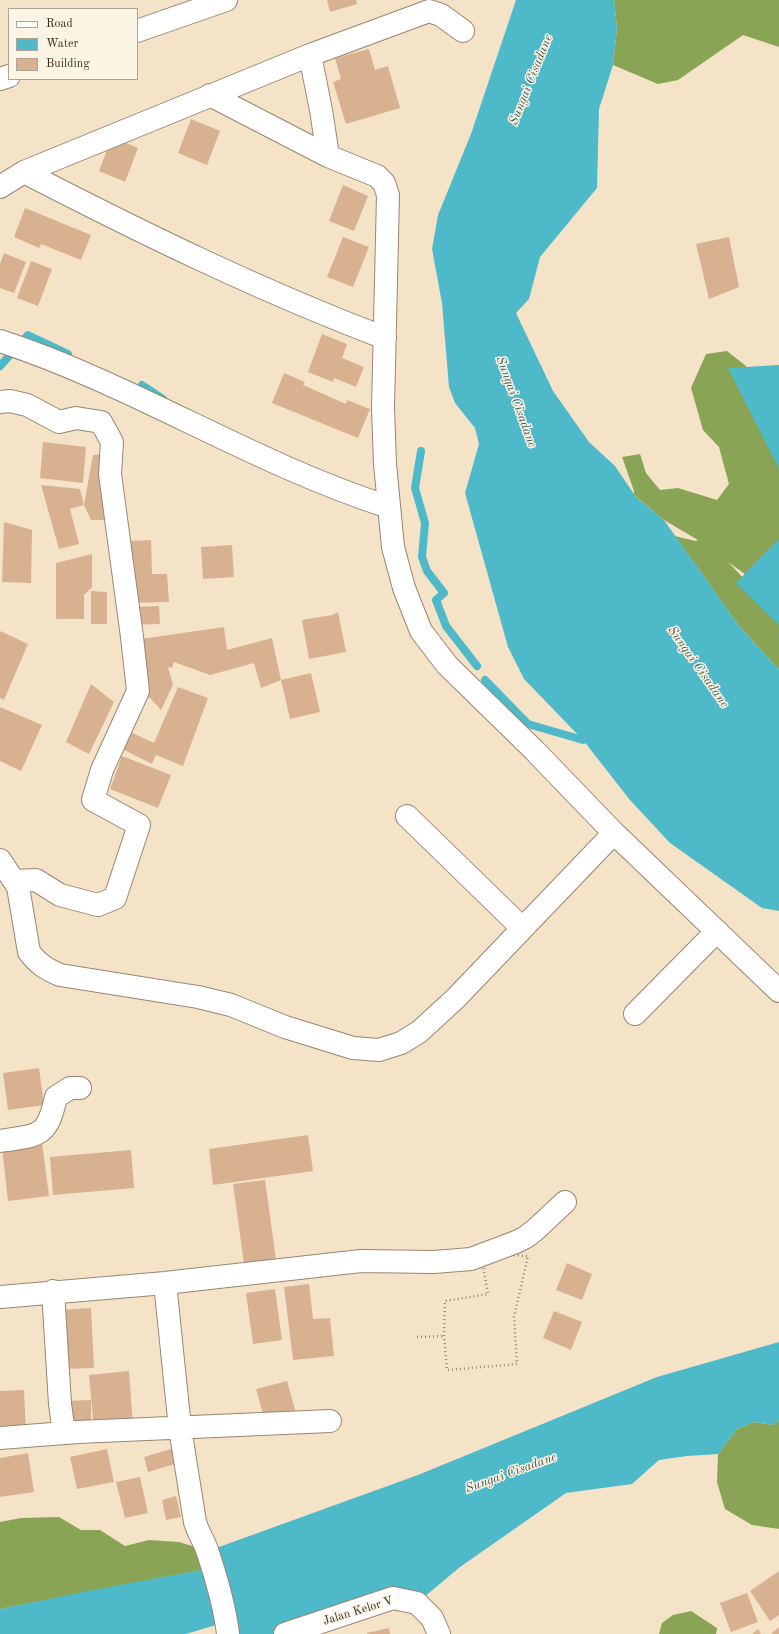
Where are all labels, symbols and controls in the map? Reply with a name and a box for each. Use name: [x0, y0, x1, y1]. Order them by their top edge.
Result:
legend: [8, 8, 138, 80]
text: Road: [46, 18, 73, 30]
water label: Sungai Cisadane: [506, 32, 556, 128]
text: Water: [46, 38, 78, 50]
text: Building: [46, 58, 90, 70]
water label: Sungai Cisadane: [492, 354, 540, 450]
water label: Sungai Cisadane: [664, 623, 732, 711]
water label: Sungai Cisadane: [463, 1449, 559, 1497]
street label: Jalan Kelor V: [321, 1593, 395, 1629]

